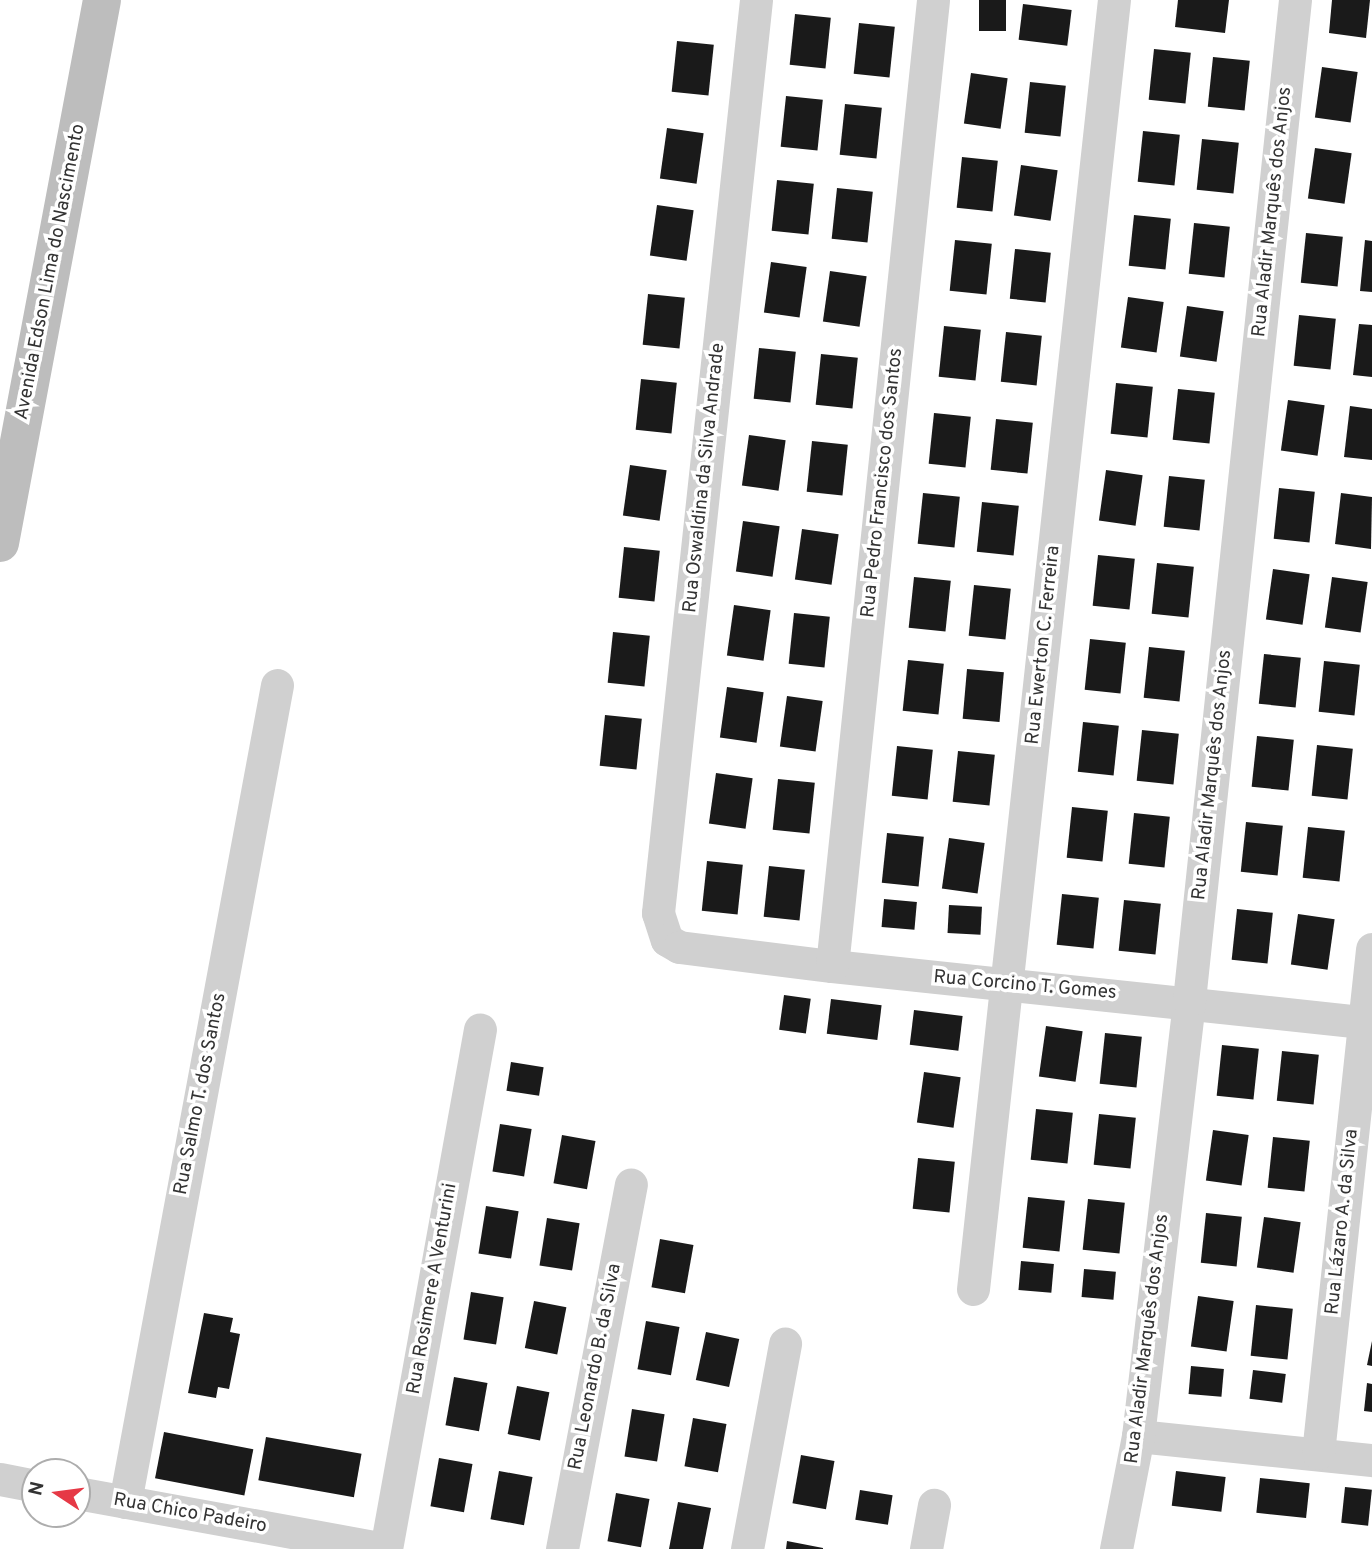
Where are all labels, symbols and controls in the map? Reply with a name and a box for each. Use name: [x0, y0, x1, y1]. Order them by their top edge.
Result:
street label: Rua Aladir Marquês dos Anjos: [1248, 85, 1298, 339]
street label: Avenida Edson Lima do Nascimento: [11, 122, 91, 422]
street label: Rua Oswaldina da Silva Andrade: [679, 342, 731, 614]
street label: Rua Pedro Francisco dos Santos: [858, 347, 908, 619]
street label: Rua Ewerton C. Ferreira: [1022, 544, 1066, 746]
street label: Rua Aladir Marquês dos Anjos: [1188, 648, 1238, 902]
street label: Rua Corcino T. Gomes: [932, 967, 1118, 1005]
street label: Rua Salmo T. dos Santos: [170, 991, 232, 1197]
street label: Rua Lázaro A. da Silva: [1322, 1128, 1364, 1316]
street label: Rua Rosimere A Venturini: [403, 1181, 463, 1397]
street label: Rua Aladir Marquês dos Anjos: [1121, 1212, 1175, 1466]
street label: Rua Leonardo B. da Silva: [565, 1262, 627, 1472]
north arrow: [21, 1458, 91, 1528]
text: N: [24, 1479, 51, 1498]
street label: Rua Chico Padeiro: [112, 1489, 268, 1539]

